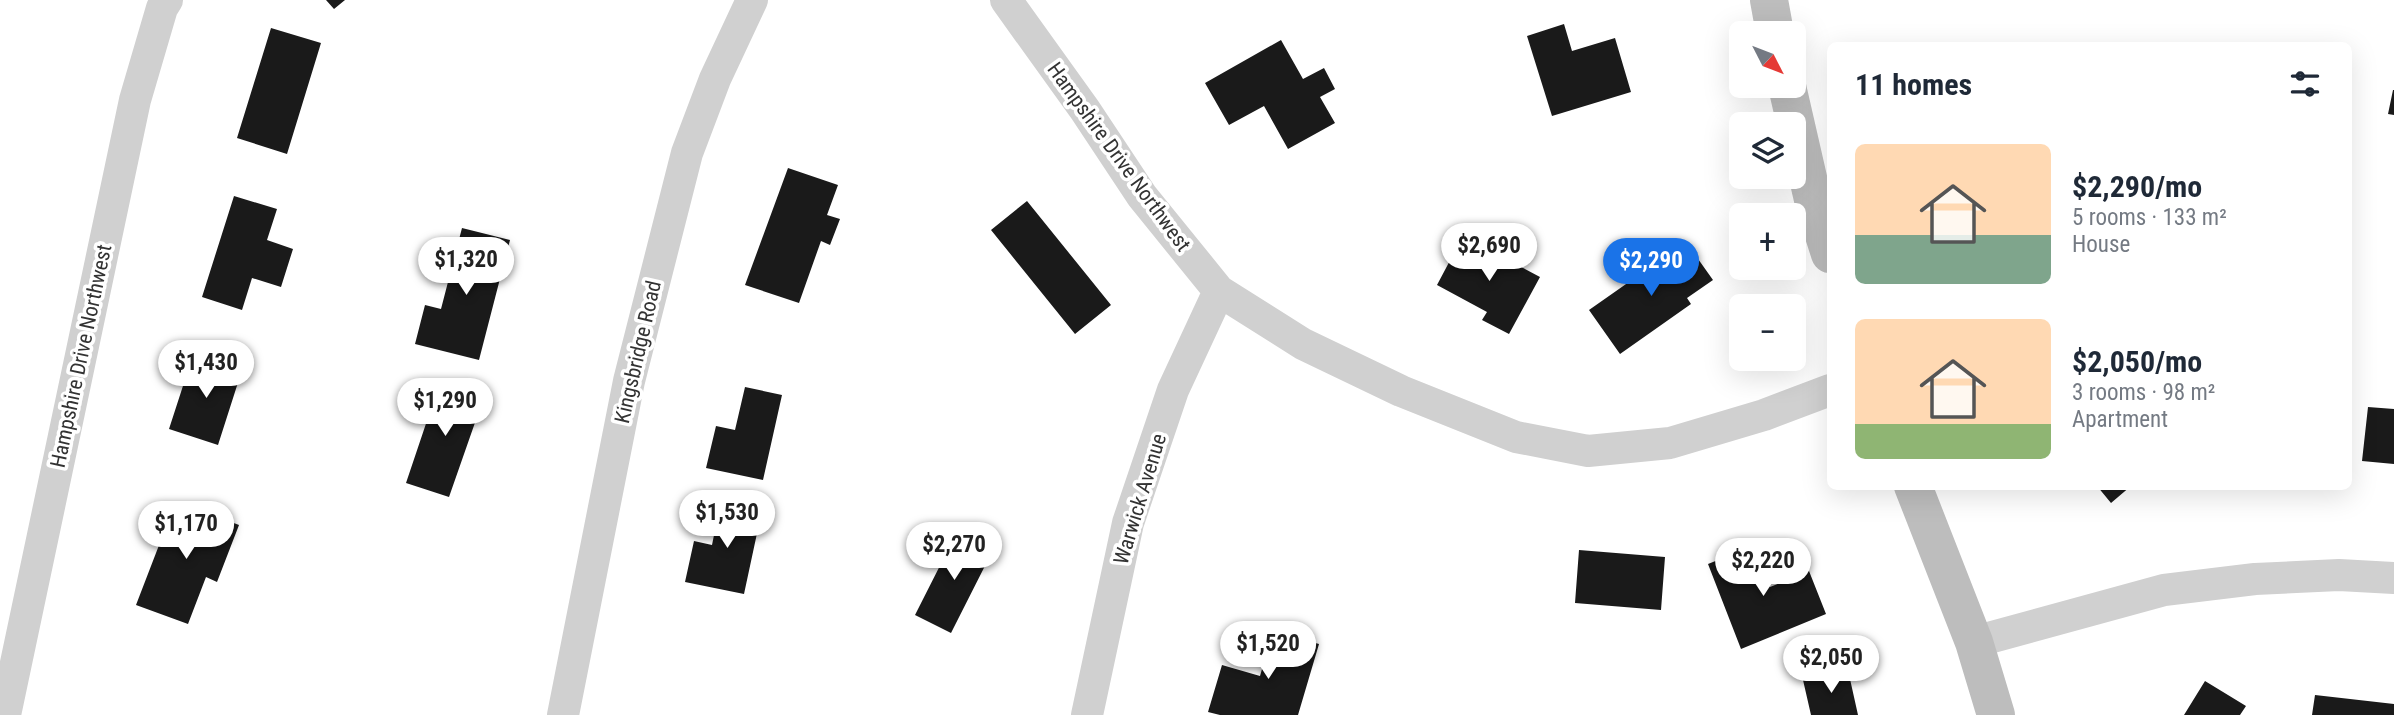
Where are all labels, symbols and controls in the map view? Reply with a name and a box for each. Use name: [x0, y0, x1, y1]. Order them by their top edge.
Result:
north arrow: [1729, 21, 1806, 98]
map controls: [1729, 21, 1806, 371]
street label: Hampshire Drive Northwest: [1042, 58, 1196, 256]
icon: filters: [2286, 65, 2324, 103]
text: 11 homes: [1855, 67, 1972, 102]
button: layers: [1729, 112, 1806, 189]
text: $2,290/mo: [2072, 169, 2202, 204]
icon: home: [1911, 172, 1995, 256]
button: +: [1729, 203, 1806, 280]
text: 5 rooms · 133 m²: [2072, 204, 2227, 231]
pin: $2,690: [1432, 224, 1546, 283]
text: House: [2072, 231, 2130, 258]
text: $2,690: [1457, 232, 1521, 259]
pin: $1,320: [409, 238, 523, 297]
pin: $2,290: [1594, 238, 1708, 298]
street label: Hampshire Drive Northwest: [46, 242, 116, 470]
text: $1,320: [434, 246, 498, 273]
text: $2,290: [1619, 247, 1683, 274]
street label: Kingsbridge Road: [610, 278, 666, 426]
button: −: [1729, 294, 1806, 371]
pin: $1,430: [149, 340, 263, 400]
text: $2,050/mo: [2072, 344, 2202, 379]
icon: home: [1911, 347, 1995, 431]
text: $1,430: [174, 349, 238, 376]
pin: $1,290: [388, 378, 502, 438]
text: 3 rooms · 98 m²: [2072, 379, 2215, 406]
text: $1,290: [413, 387, 477, 414]
text: Apartment: [2072, 406, 2168, 433]
street label: Warwick Avenue: [1109, 431, 1171, 567]
pin: $1,530: [670, 490, 784, 550]
text: $1,530: [695, 499, 759, 526]
pin: $1,170: [129, 502, 243, 561]
text: $1,170: [154, 510, 218, 537]
pin: $2,270: [897, 522, 1011, 582]
text: $2,270: [922, 531, 986, 558]
pin: $2,220: [1706, 538, 1820, 598]
text: $2,220: [1731, 547, 1795, 574]
pin: $1,520: [1211, 622, 1325, 681]
text: $1,520: [1236, 630, 1300, 657]
pin: $2,050: [1774, 636, 1888, 695]
text: $2,050: [1799, 644, 1863, 671]

